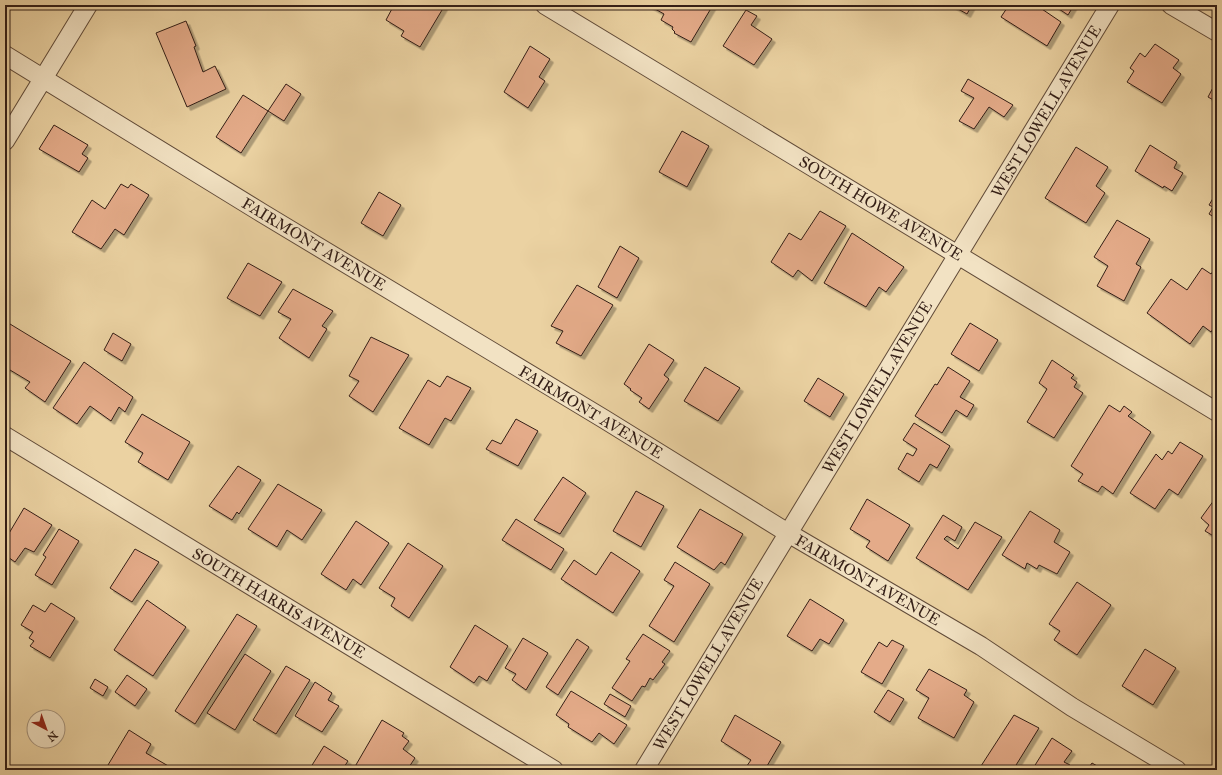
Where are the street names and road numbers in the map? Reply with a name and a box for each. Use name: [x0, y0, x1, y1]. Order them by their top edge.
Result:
street label: WEST LOWELL AVENUE: [987, 21, 1105, 201]
street label: SOUTH HOWE AVENUE: [796, 152, 966, 264]
street label: FAIRMONT AVENUE: [239, 193, 389, 295]
street label: WEST LOWELL AVENUE: [818, 297, 936, 477]
street label: FAIRMONT AVENUE: [516, 361, 666, 463]
street label: FAIRMONT AVENUE: [792, 531, 944, 629]
street label: SOUTH HARRIS AVENUE: [189, 544, 369, 662]
street label: WEST LOWELL AVENUE: [649, 574, 767, 754]

